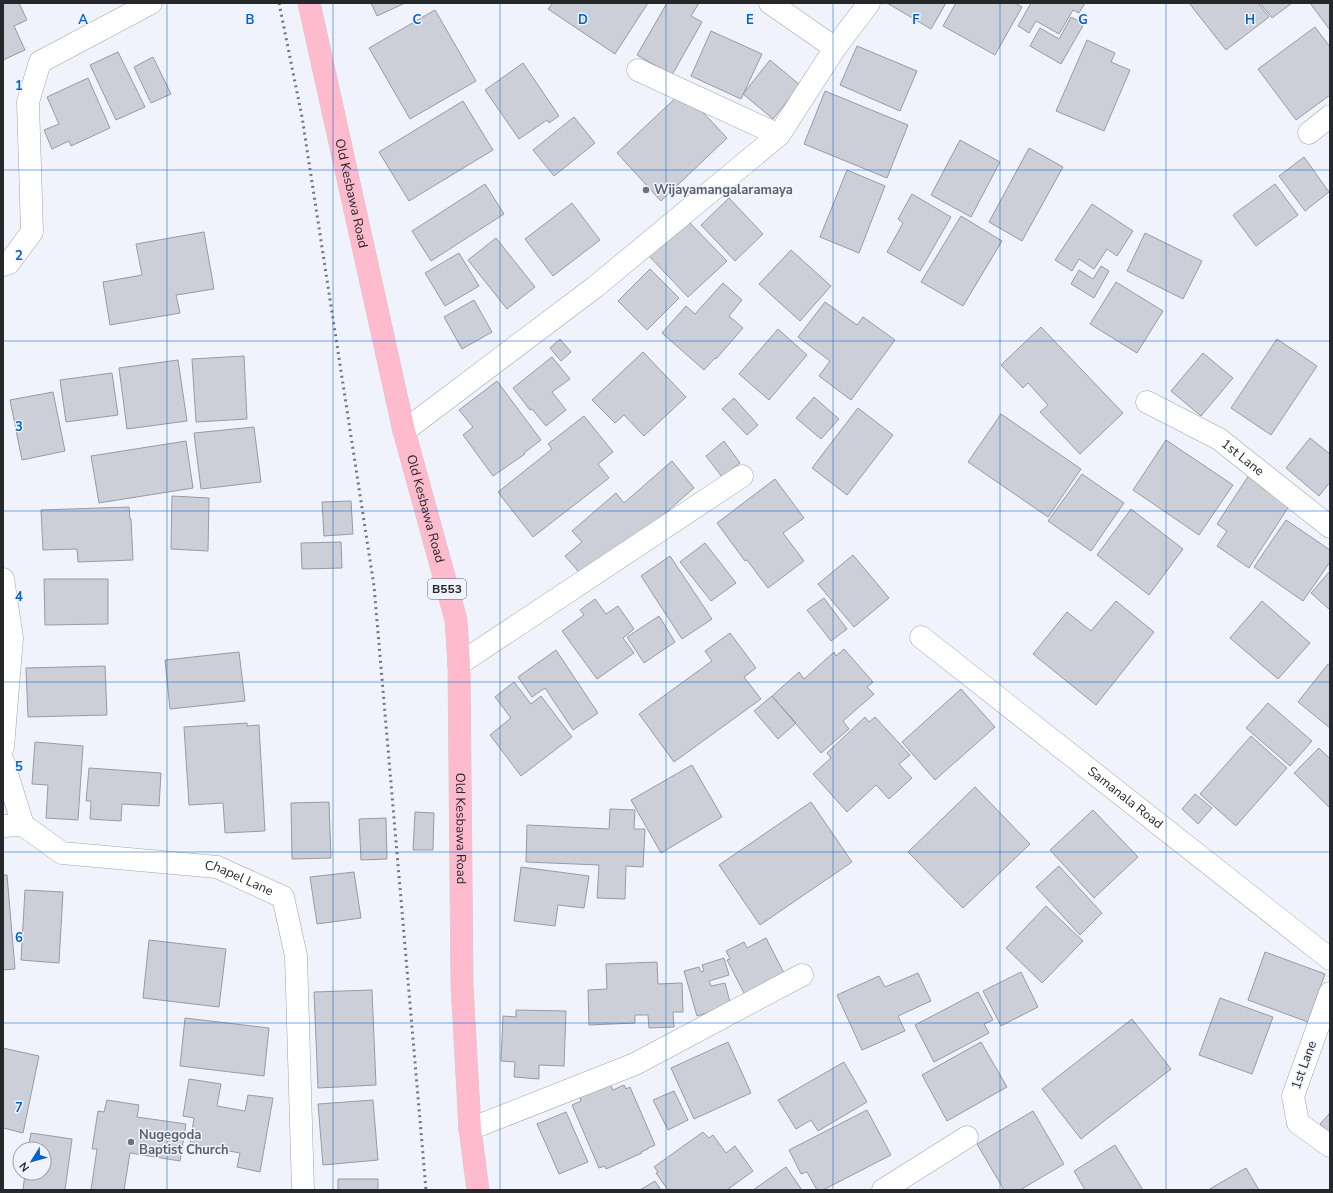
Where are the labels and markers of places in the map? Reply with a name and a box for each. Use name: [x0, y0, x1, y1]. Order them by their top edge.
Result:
place label: Wijayamangalaramaya: [654, 181, 793, 199]
marker: Wijayamangalaramaya: [641, 185, 651, 195]
place label: Nugegoda Baptist Church: [139, 1126, 229, 1159]
marker: Nugegoda Baptist Church: [126, 1137, 136, 1147]

